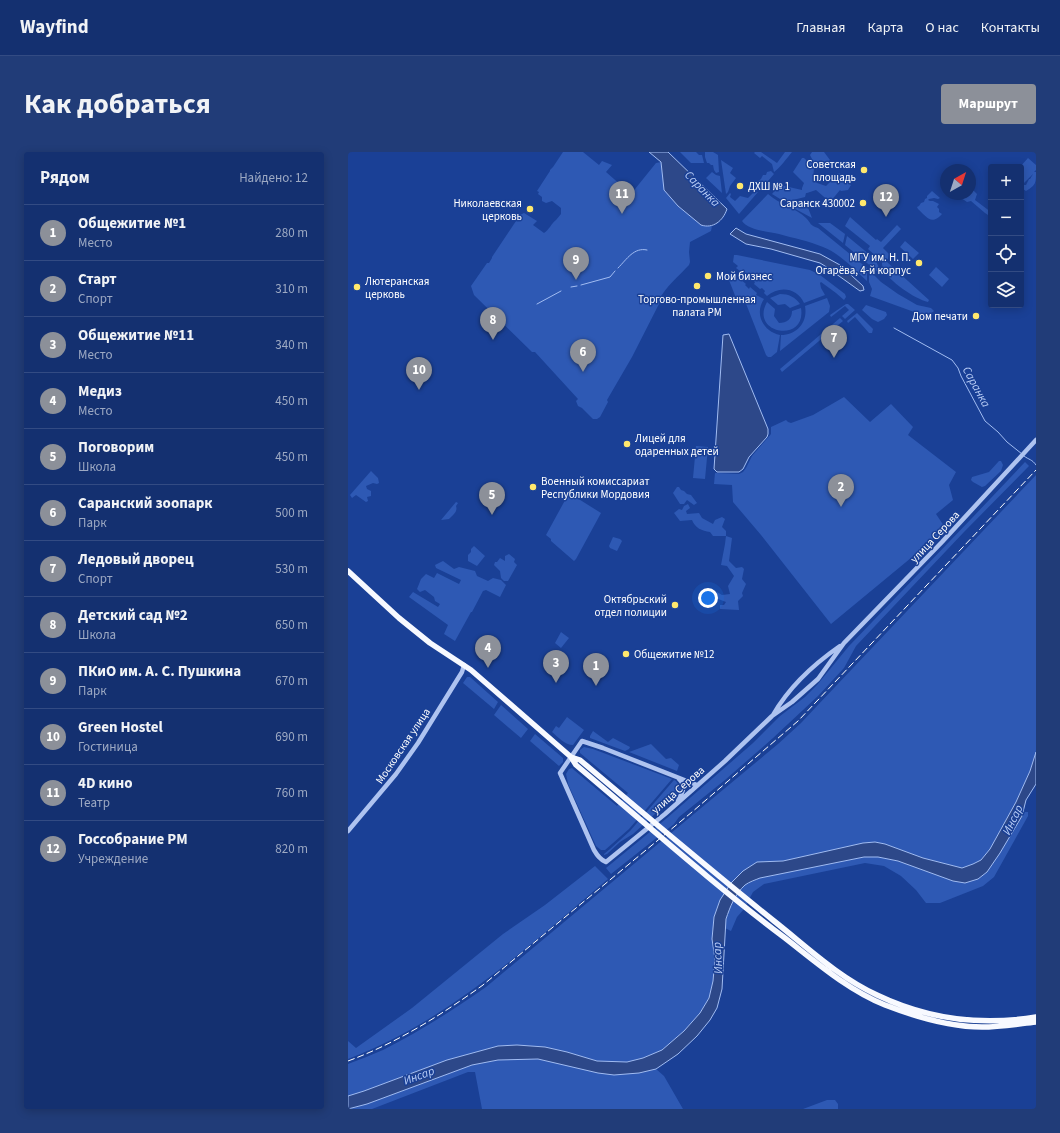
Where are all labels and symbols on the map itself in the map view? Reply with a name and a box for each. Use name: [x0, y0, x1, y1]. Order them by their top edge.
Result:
place label: Советская площадь: [806, 157, 856, 185]
north arrow: [940, 164, 976, 200]
marker: Советская площадь: [859, 165, 869, 175]
water label: Саранка: [680, 167, 724, 211]
place label: ДХШ № 1: [748, 179, 790, 194]
pin: 11: [609, 181, 635, 214]
marker: ДХШ № 1: [735, 181, 745, 191]
pin: 12: [873, 184, 899, 217]
place label: Николаевская церковь: [453, 196, 522, 224]
place label: Саранск 430002: [780, 196, 855, 211]
marker: Саранск 430002: [858, 198, 868, 208]
marker: Николаевская церковь: [525, 204, 535, 214]
pin: 9: [563, 247, 589, 280]
place label: МГУ им. Н. П. Огарёва, 4-й корпус: [816, 250, 911, 278]
marker: МГУ им. Н. П. Огарёва, 4-й корпус: [914, 258, 924, 268]
place label: Мой бизнес: [716, 269, 772, 284]
marker: Мой бизнес: [703, 271, 713, 281]
place label: Лютеранская церковь: [365, 274, 429, 302]
marker: Торгово-промышленная палата РМ: [692, 281, 702, 291]
marker: Лютеранская церковь: [352, 282, 362, 292]
place label: Торгово-промышленная палата РМ: [638, 292, 756, 320]
pin: 8: [480, 307, 506, 340]
place label: Дом печати: [912, 309, 968, 324]
marker: Дом печати: [971, 311, 981, 321]
pin: 7: [821, 325, 847, 358]
pin: 6: [570, 339, 596, 372]
pin: 10: [406, 357, 432, 390]
water label: Саранка: [958, 364, 994, 411]
place label: Лицей для одаренных детей: [635, 431, 719, 459]
marker: Лицей для одаренных детей: [622, 439, 632, 449]
place label: Военный комиссариат Республики Мордовия: [541, 474, 650, 502]
pin: 2: [828, 474, 854, 507]
pin: 5: [479, 482, 505, 515]
marker: Военный комиссариат Республики Мордовия: [528, 482, 538, 492]
street label: улица Серова: [907, 508, 963, 566]
your location: [698, 588, 718, 608]
place label: Октябрьский отдел полиции: [594, 592, 667, 620]
marker: Октябрьский отдел полиции: [670, 600, 680, 610]
pin: 4: [475, 635, 501, 668]
place label: Общежитие №12: [634, 647, 715, 662]
marker: Общежитие №12: [621, 649, 631, 659]
pin: 3: [543, 650, 569, 683]
pin: 1: [583, 653, 609, 686]
street label: Московская улица: [372, 705, 434, 787]
street label: улица Серова: [648, 763, 708, 817]
water label: Инсар: [998, 802, 1028, 838]
water label: Инсар: [709, 942, 727, 974]
water label: Инсар: [401, 1063, 437, 1089]

